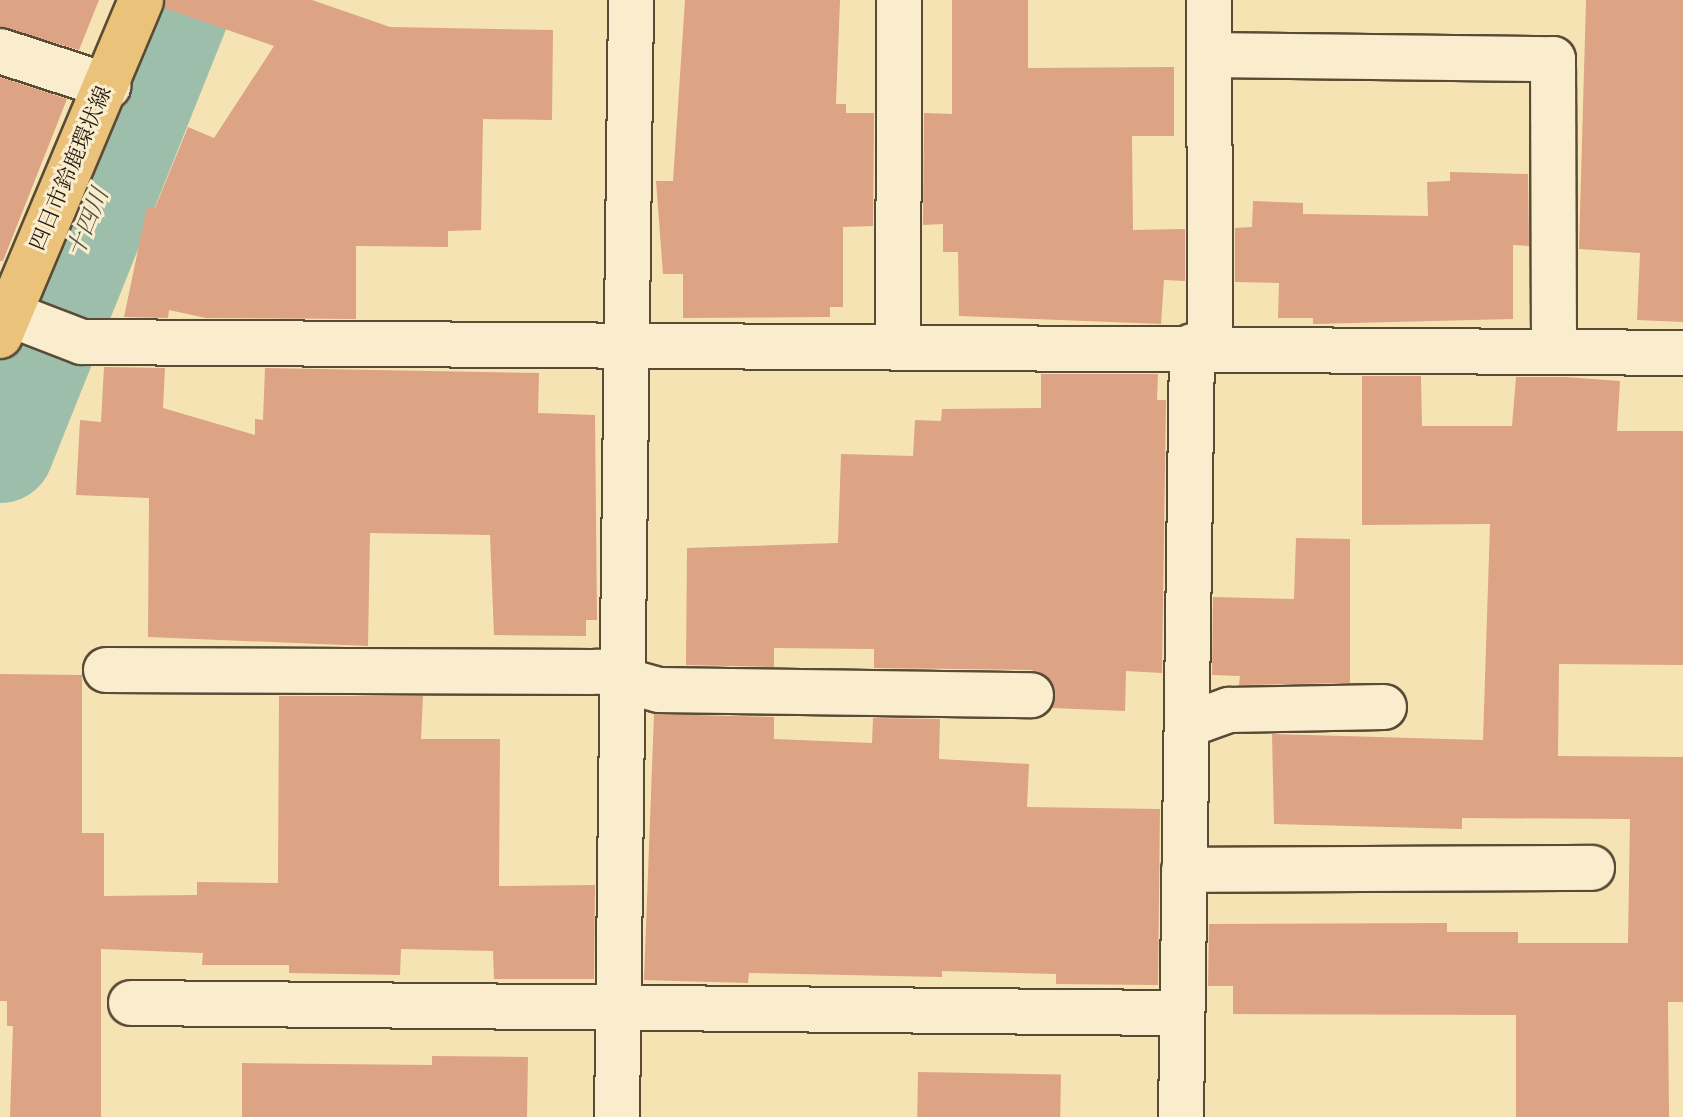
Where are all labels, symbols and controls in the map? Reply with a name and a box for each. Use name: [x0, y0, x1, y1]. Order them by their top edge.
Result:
street label: 四日市鈴鹿環状線: [25, 83, 119, 255]
water label: 十四川: [63, 185, 117, 263]

